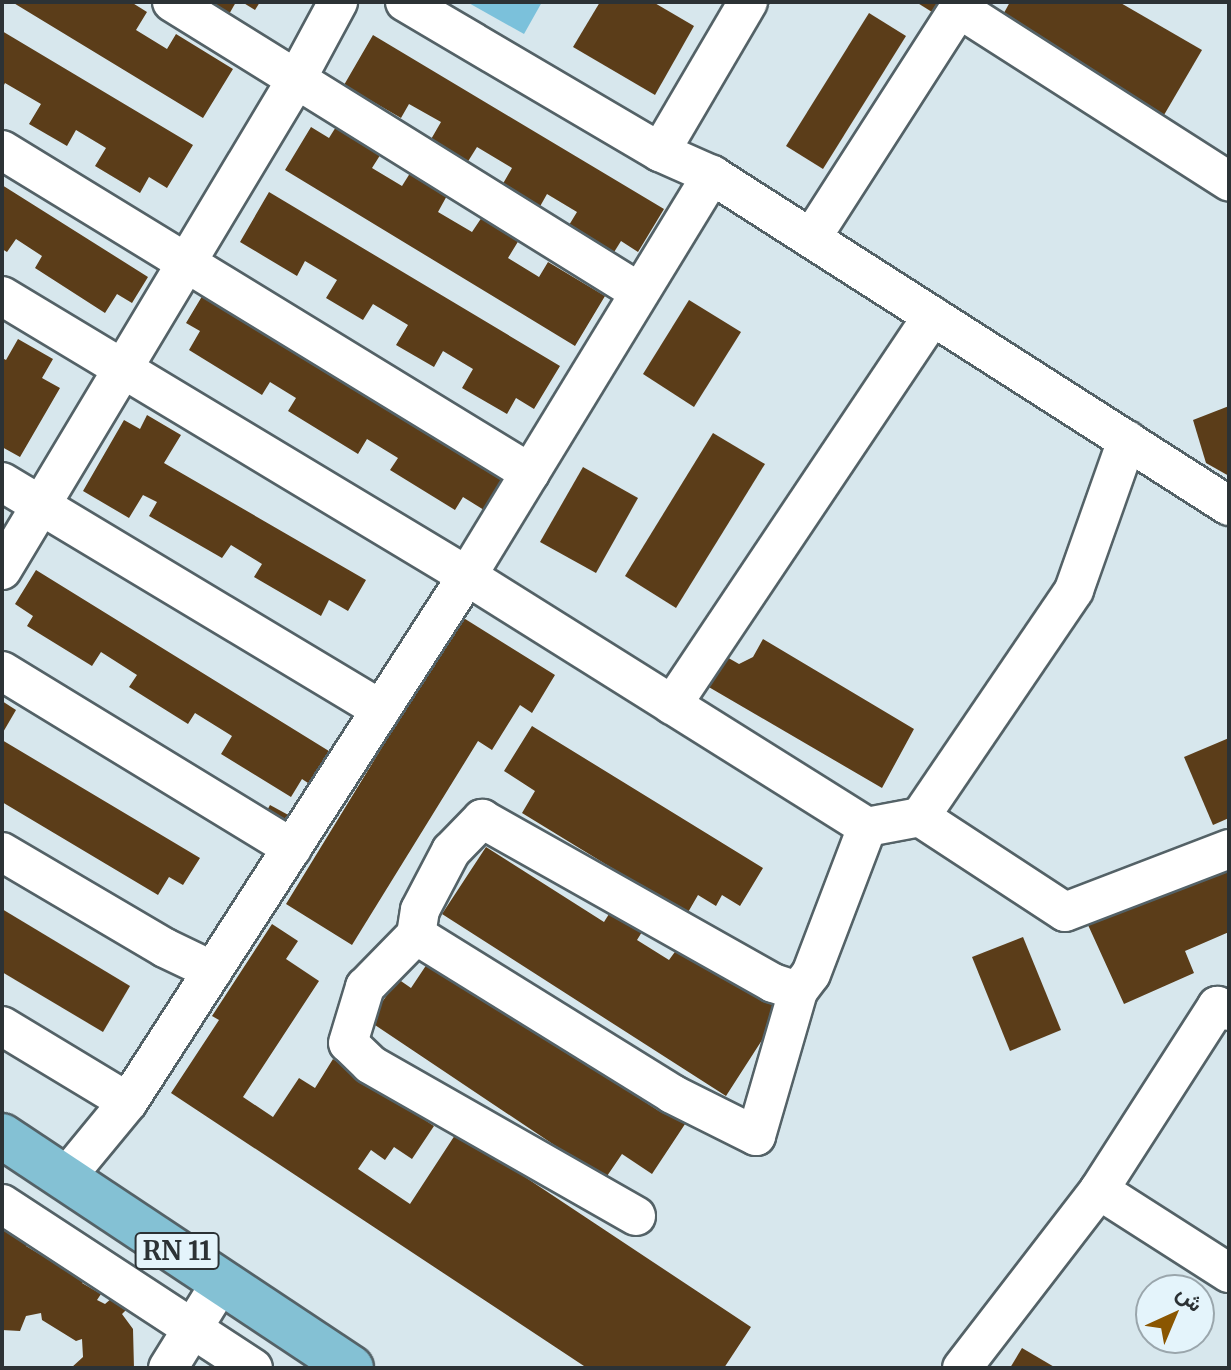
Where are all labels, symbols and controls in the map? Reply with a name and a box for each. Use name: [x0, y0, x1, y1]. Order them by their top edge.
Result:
road number: RN 11: [133, 1229, 221, 1273]
north arrow: [1135, 1274, 1215, 1354]
text: ش: [1171, 1279, 1210, 1317]

